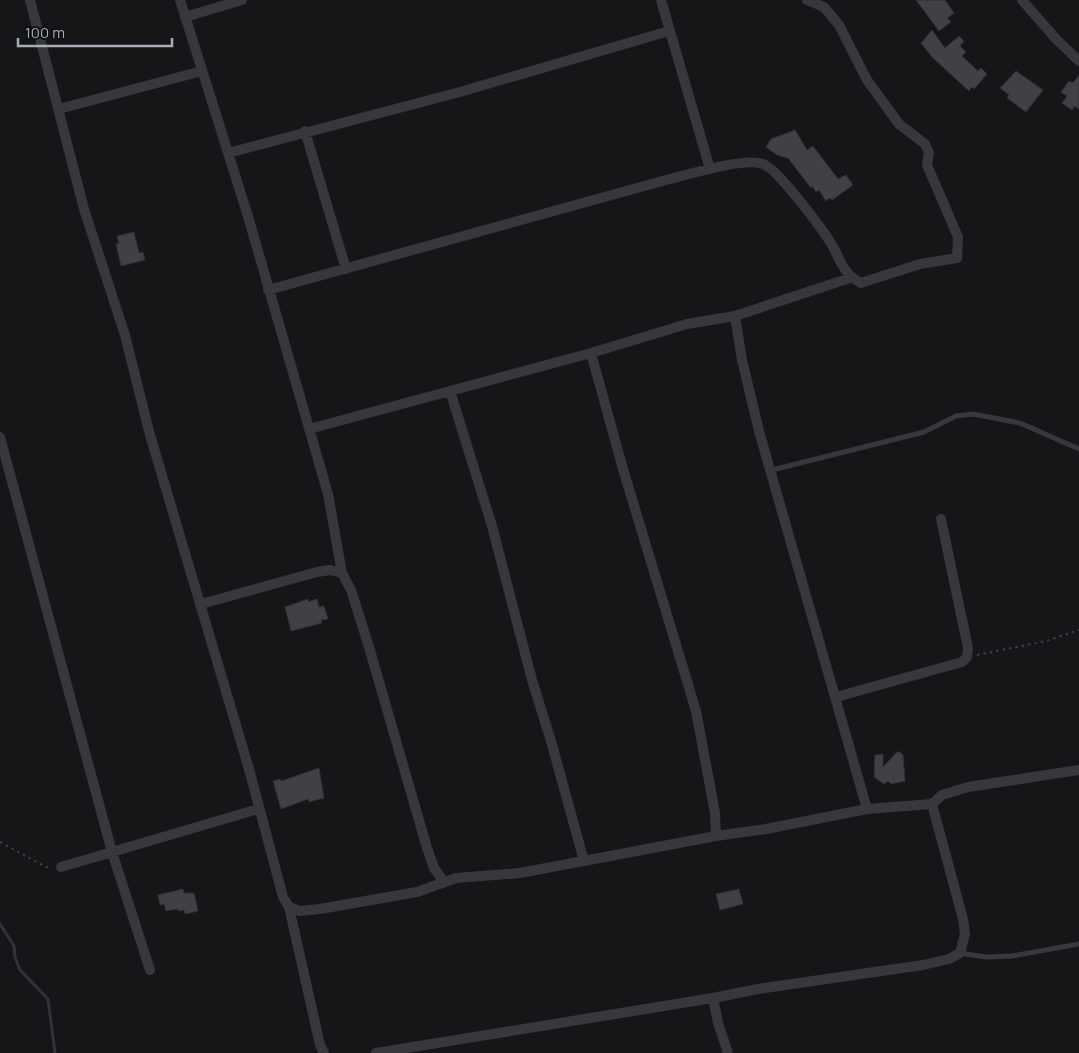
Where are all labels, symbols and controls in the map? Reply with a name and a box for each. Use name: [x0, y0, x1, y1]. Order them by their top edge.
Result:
scale bar: [18, 15, 171, 47]
text: 100 m: [25, 22, 65, 43]

